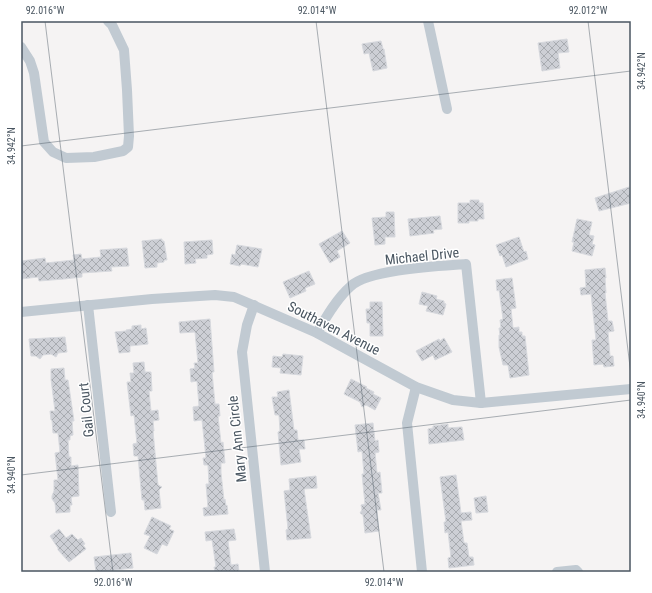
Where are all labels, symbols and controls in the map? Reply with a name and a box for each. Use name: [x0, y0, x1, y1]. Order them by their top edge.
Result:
text: 92.016°W: [26, 5, 65, 16]
text: 92.014°W: [298, 5, 337, 16]
text: 92.012°W: [569, 5, 608, 16]
text: 34.942°N: [636, 52, 647, 90]
text: 34.942°N: [6, 127, 17, 165]
street label: Michael Drive: [384, 244, 460, 268]
street label: Southaven Avenue: [285, 298, 383, 358]
text: 34.940°N: [636, 381, 647, 419]
street label: Gail Court: [75, 382, 97, 438]
street label: Mary Ann Circle: [224, 394, 250, 483]
text: 34.940°N: [6, 456, 17, 494]
text: 92.016°W: [94, 577, 133, 588]
text: 92.014°W: [365, 577, 404, 588]

